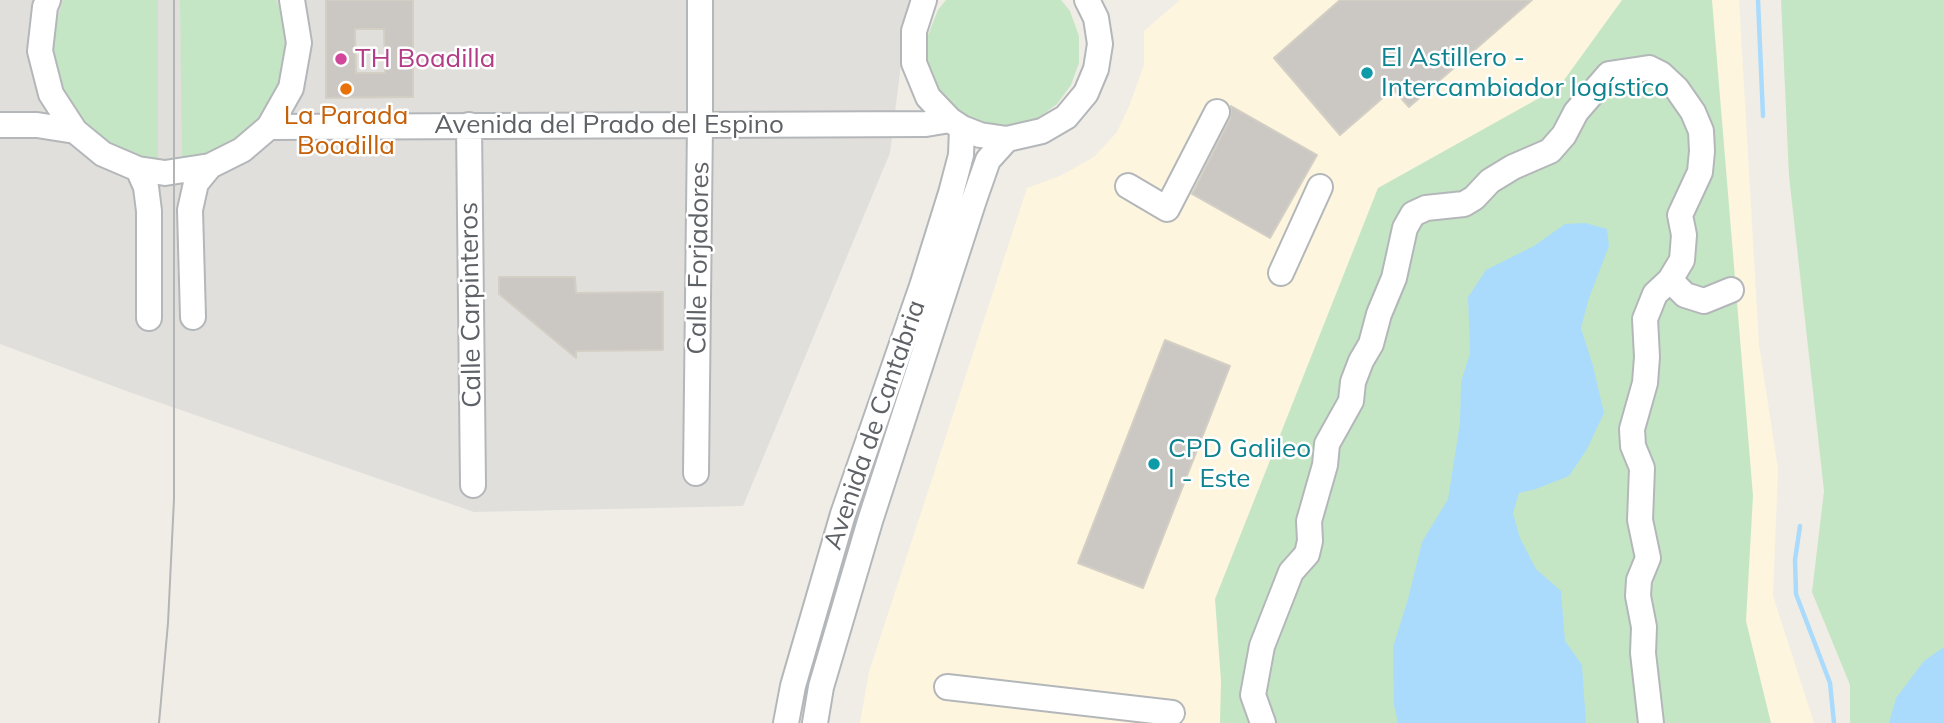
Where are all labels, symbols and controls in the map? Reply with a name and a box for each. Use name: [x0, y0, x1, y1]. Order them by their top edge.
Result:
place label: El Astillero - Intercambiador logístico: [1381, 42, 1669, 104]
place label: TH Boadilla: [355, 43, 495, 75]
marker: TH Boadilla: [333, 51, 349, 67]
marker: El Astillero - Intercambiador logístico: [1359, 65, 1375, 81]
marker: La Parada Boadilla: [338, 81, 354, 97]
place label: La Parada Boadilla: [284, 100, 408, 162]
street label: Avenida del Prado del Espino: [434, 109, 784, 141]
street label: Calle Forjadores: [682, 161, 716, 355]
street label: Calle Carpinteros: [454, 202, 488, 408]
street label: Avenida de Cantabria: [818, 296, 932, 554]
place label: CPD Galileo I - Este: [1168, 433, 1311, 494]
marker: CPD Galileo I - Este: [1146, 456, 1162, 472]

